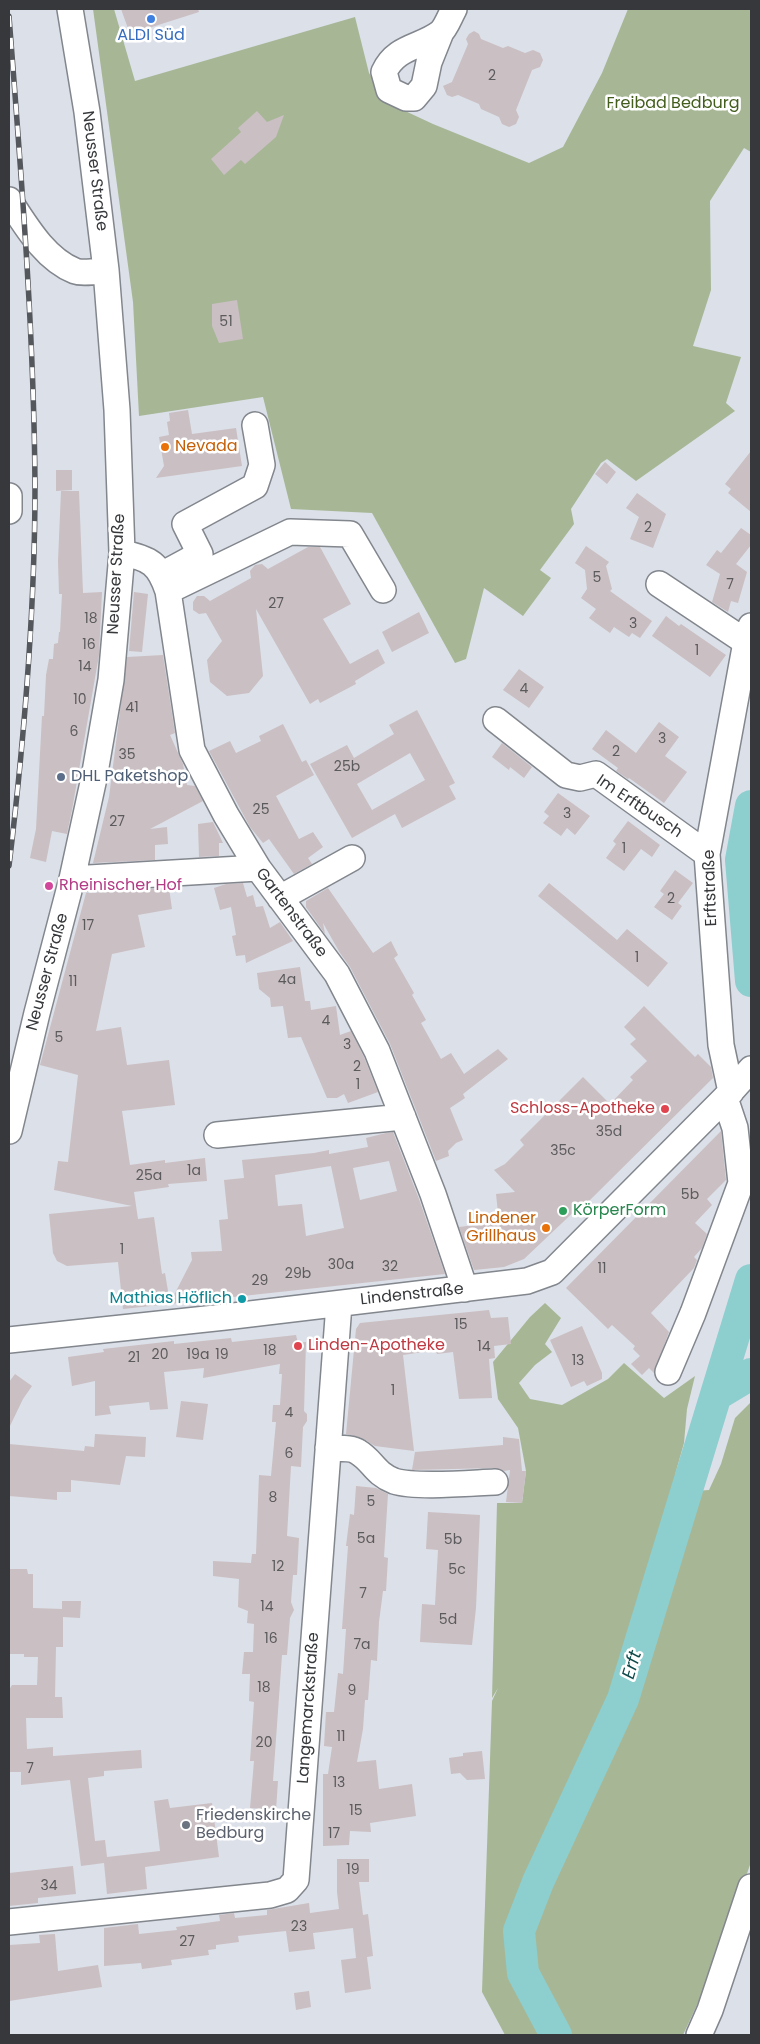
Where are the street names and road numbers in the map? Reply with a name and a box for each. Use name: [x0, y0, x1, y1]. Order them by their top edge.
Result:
street label: Neusser Straße: [77, 110, 111, 232]
street label: Neusser Straße: [104, 513, 130, 635]
street label: Im Erftbusch: [592, 771, 686, 843]
street label: Erftstraße: [700, 849, 722, 927]
street label: Gartenstraße: [251, 864, 331, 962]
street label: Neusser Straße: [23, 911, 73, 1033]
street label: Lindenstraße: [359, 1280, 465, 1310]
street label: Langemarckstraße: [294, 1632, 324, 1784]

